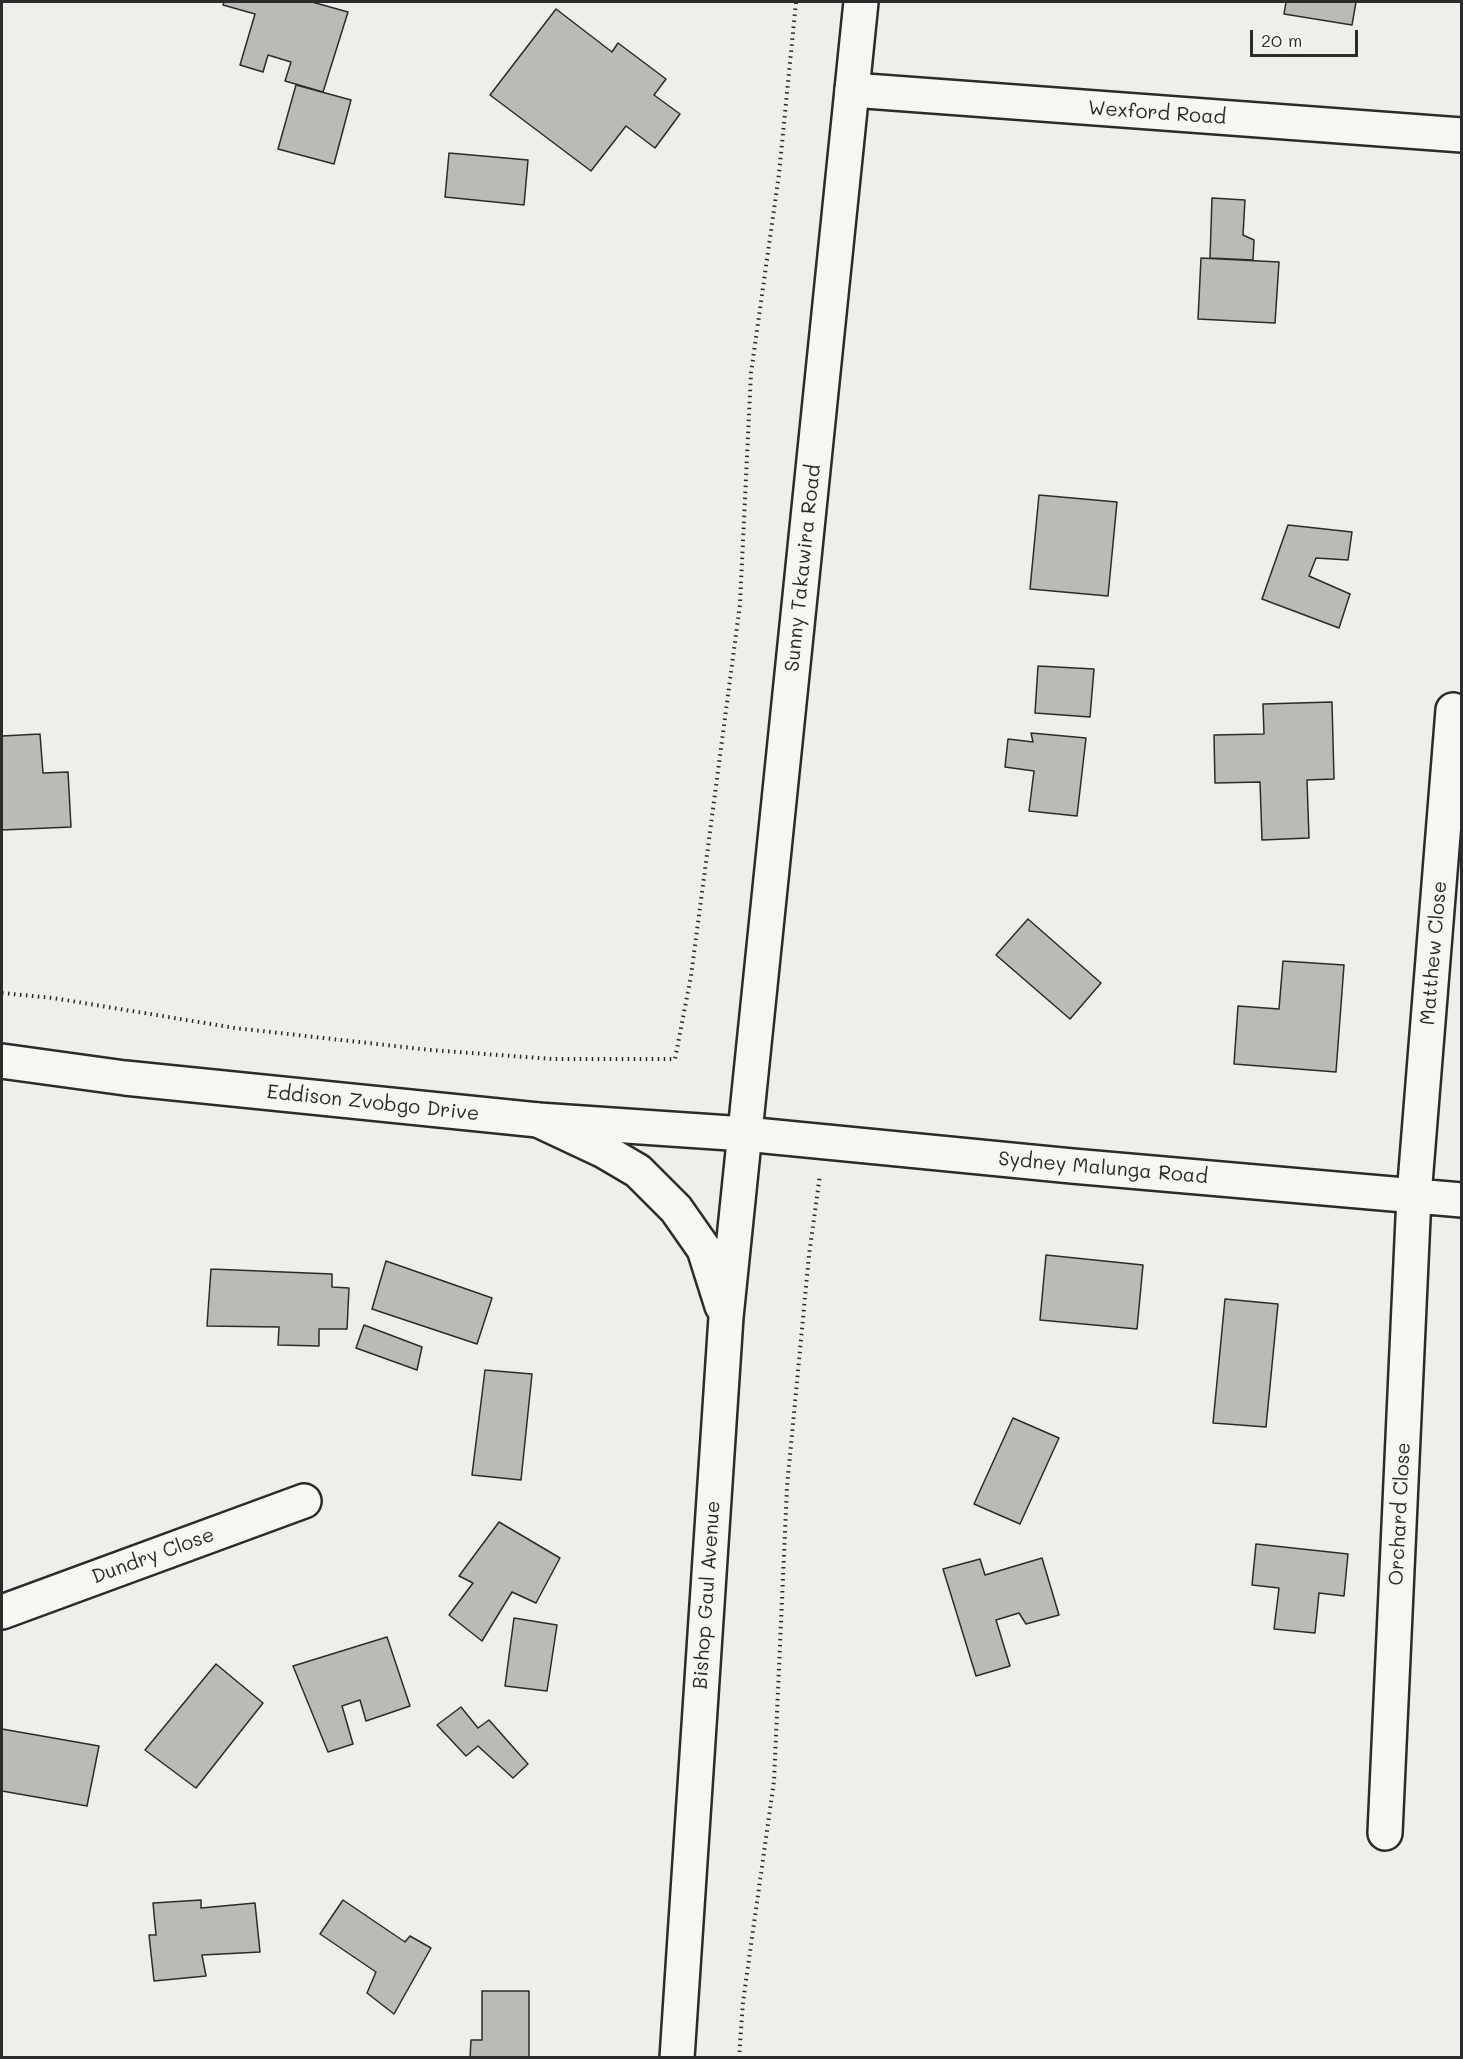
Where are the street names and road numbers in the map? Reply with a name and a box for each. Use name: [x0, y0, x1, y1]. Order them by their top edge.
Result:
street label: Wexford Road: [1087, 96, 1227, 130]
street label: Sunny Takawira Road: [780, 463, 826, 673]
street label: Matthew Close: [1416, 880, 1452, 1026]
street label: Eddison Zvobgo Drive: [266, 1080, 480, 1126]
street label: Sydney Malunga Road: [997, 1147, 1209, 1189]
street label: Orchard Close: [1384, 1442, 1416, 1586]
street label: Bishop Gaul Avenue: [688, 1500, 726, 1690]
street label: Dundry Close: [88, 1523, 218, 1589]

